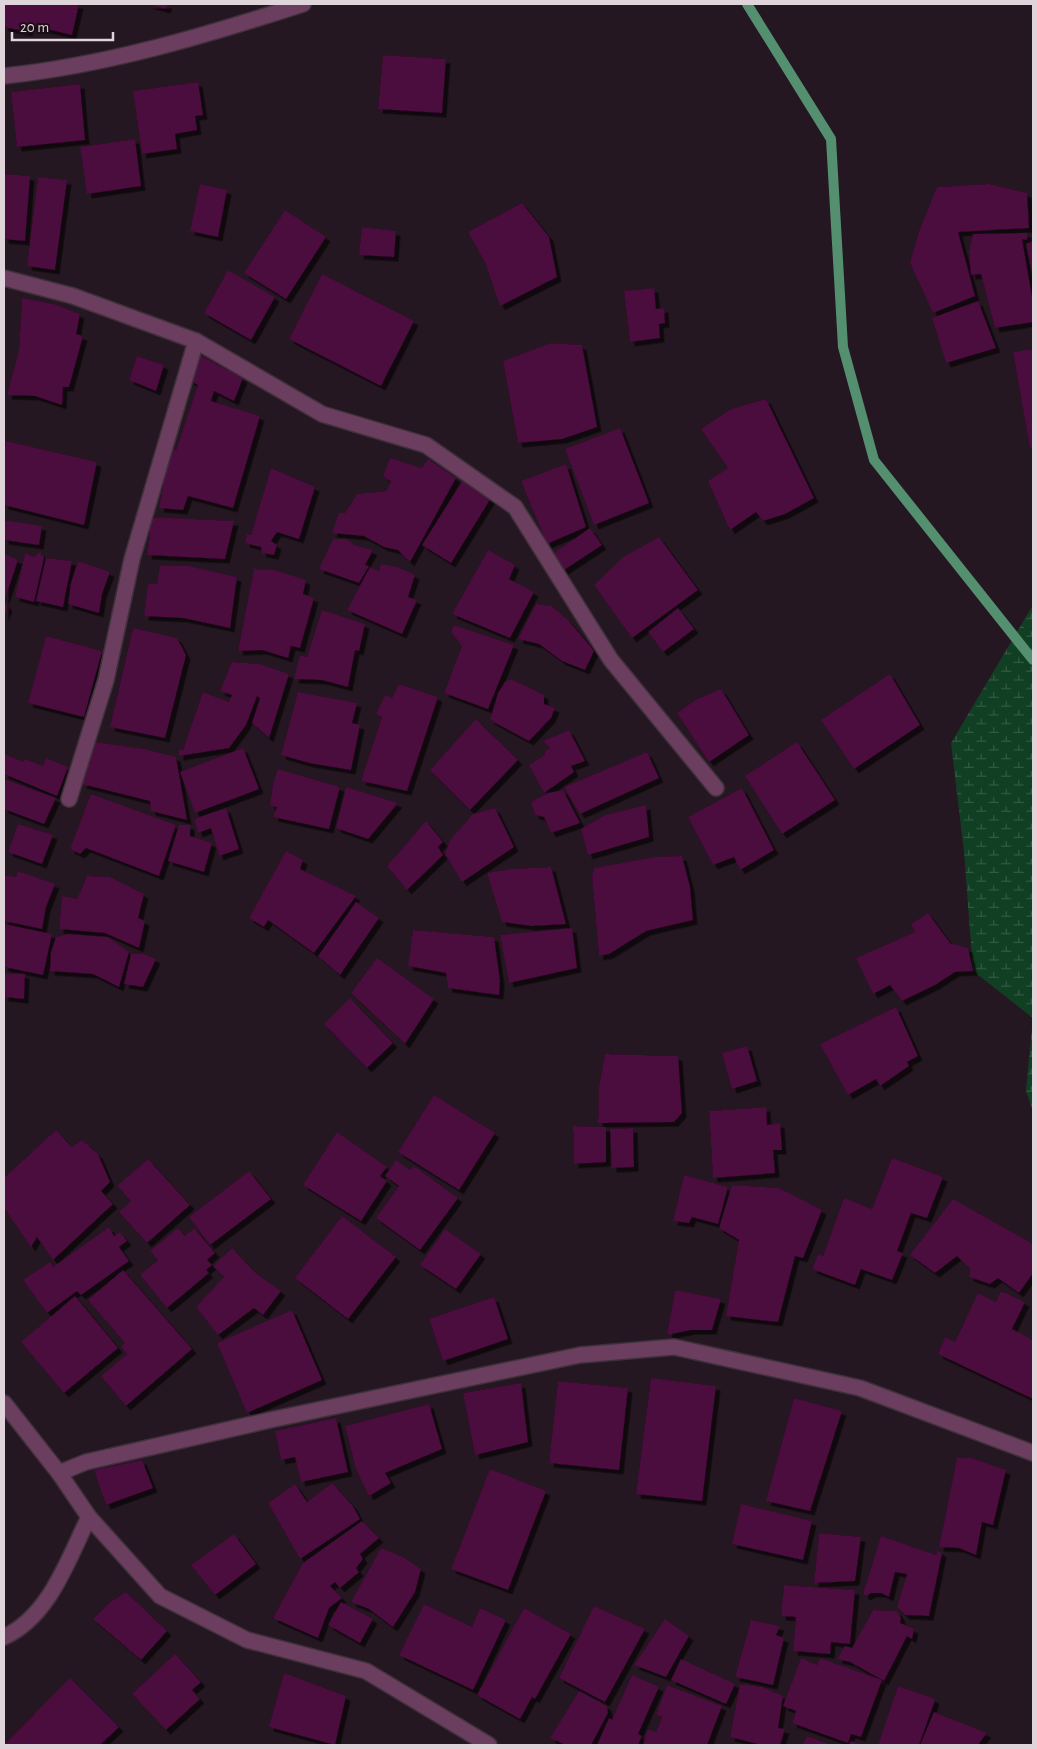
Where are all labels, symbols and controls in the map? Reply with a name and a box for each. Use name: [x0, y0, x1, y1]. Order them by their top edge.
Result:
scale bar: [12, 10, 114, 42]
text: 20 m: [20, 20, 49, 35]

